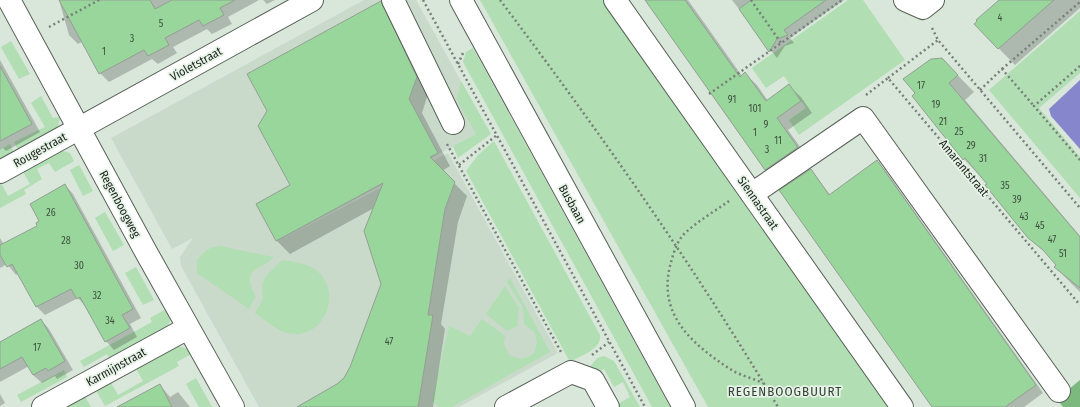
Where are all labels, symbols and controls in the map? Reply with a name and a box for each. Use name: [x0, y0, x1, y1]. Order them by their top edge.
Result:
house number: 4: [998, 12, 1003, 24]
house number: 5: [159, 18, 164, 30]
house number: 3: [130, 33, 135, 45]
street label: Violetstraat: [168, 44, 224, 84]
house number: 1: [102, 46, 106, 58]
house number: 17: [917, 80, 925, 92]
house number: 91: [728, 94, 736, 106]
house number: 19: [932, 99, 941, 111]
house number: 101: [749, 103, 761, 115]
house number: 21: [939, 116, 947, 128]
house number: 9: [764, 119, 769, 131]
house number: 25: [955, 126, 964, 138]
house number: 1: [753, 127, 757, 139]
street label: Rougestraat: [11, 130, 69, 170]
house number: 11: [774, 135, 782, 147]
street label: Amarantstraat: [936, 137, 992, 199]
house number: 29: [966, 140, 976, 152]
house number: 3: [765, 144, 770, 156]
house number: 31: [979, 153, 987, 165]
street label: Regenboogweg: [96, 168, 144, 240]
street label: Siennastraat: [735, 174, 782, 232]
house number: 35: [1000, 180, 1010, 192]
street label: Busbaan: [556, 182, 588, 226]
house number: 39: [1012, 194, 1022, 206]
house number: 26: [46, 207, 56, 219]
house number: 43: [1019, 211, 1029, 223]
house number: 45: [1035, 220, 1045, 232]
house number: 47: [1048, 234, 1056, 246]
house number: 28: [61, 235, 71, 247]
house number: 51: [1059, 248, 1067, 260]
house number: 30: [74, 260, 84, 272]
house number: 32: [93, 290, 102, 302]
house number: 34: [105, 315, 115, 327]
house number: 47: [385, 336, 393, 348]
house number: 17: [33, 342, 41, 354]
street label: Karmijnstraat: [84, 345, 149, 389]
district label: REGENBOOGBUURT: [728, 384, 842, 399]

